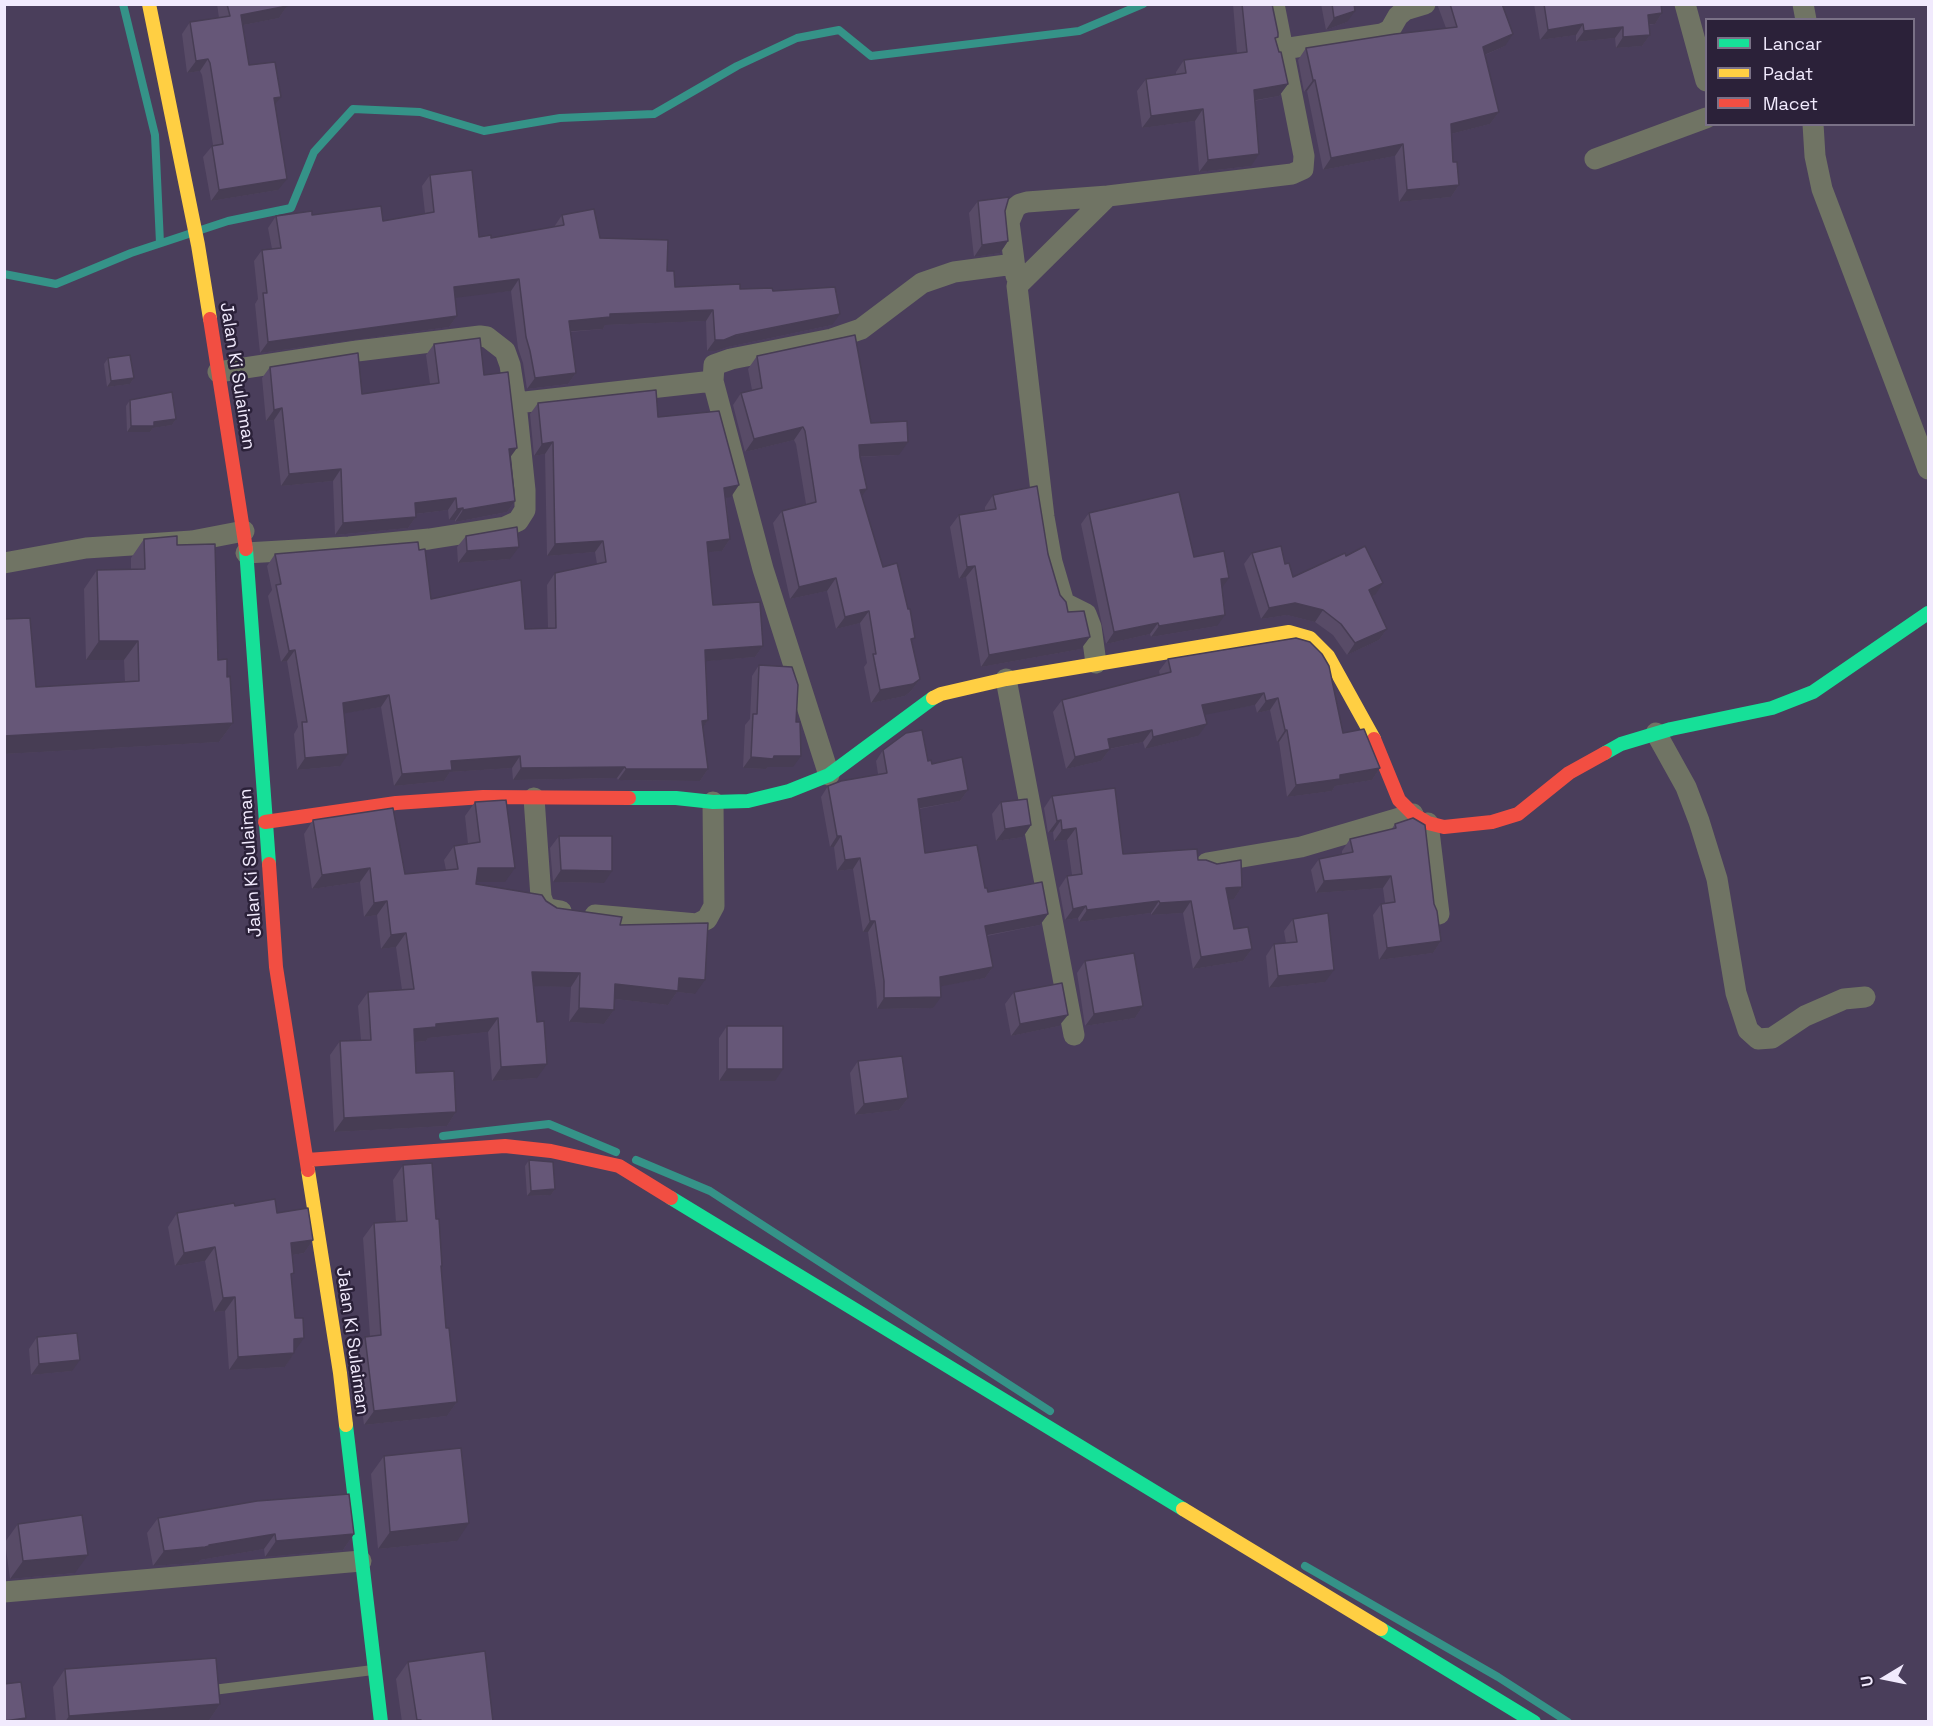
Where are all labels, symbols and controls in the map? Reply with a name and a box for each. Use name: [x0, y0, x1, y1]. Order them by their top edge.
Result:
legend: [1705, 18, 1915, 126]
text: Lancar: [1763, 32, 1822, 55]
text: Padat: [1763, 62, 1813, 85]
text: Macet: [1763, 92, 1818, 115]
street label: Jalan Ki Sulaiman: [215, 301, 259, 451]
street label: Jalan Ki Sulaiman: [235, 788, 267, 938]
street label: Jalan Ki Sulaiman: [331, 1266, 373, 1416]
north arrow: [1855, 1648, 1915, 1708]
text: U: [1856, 1674, 1878, 1688]

